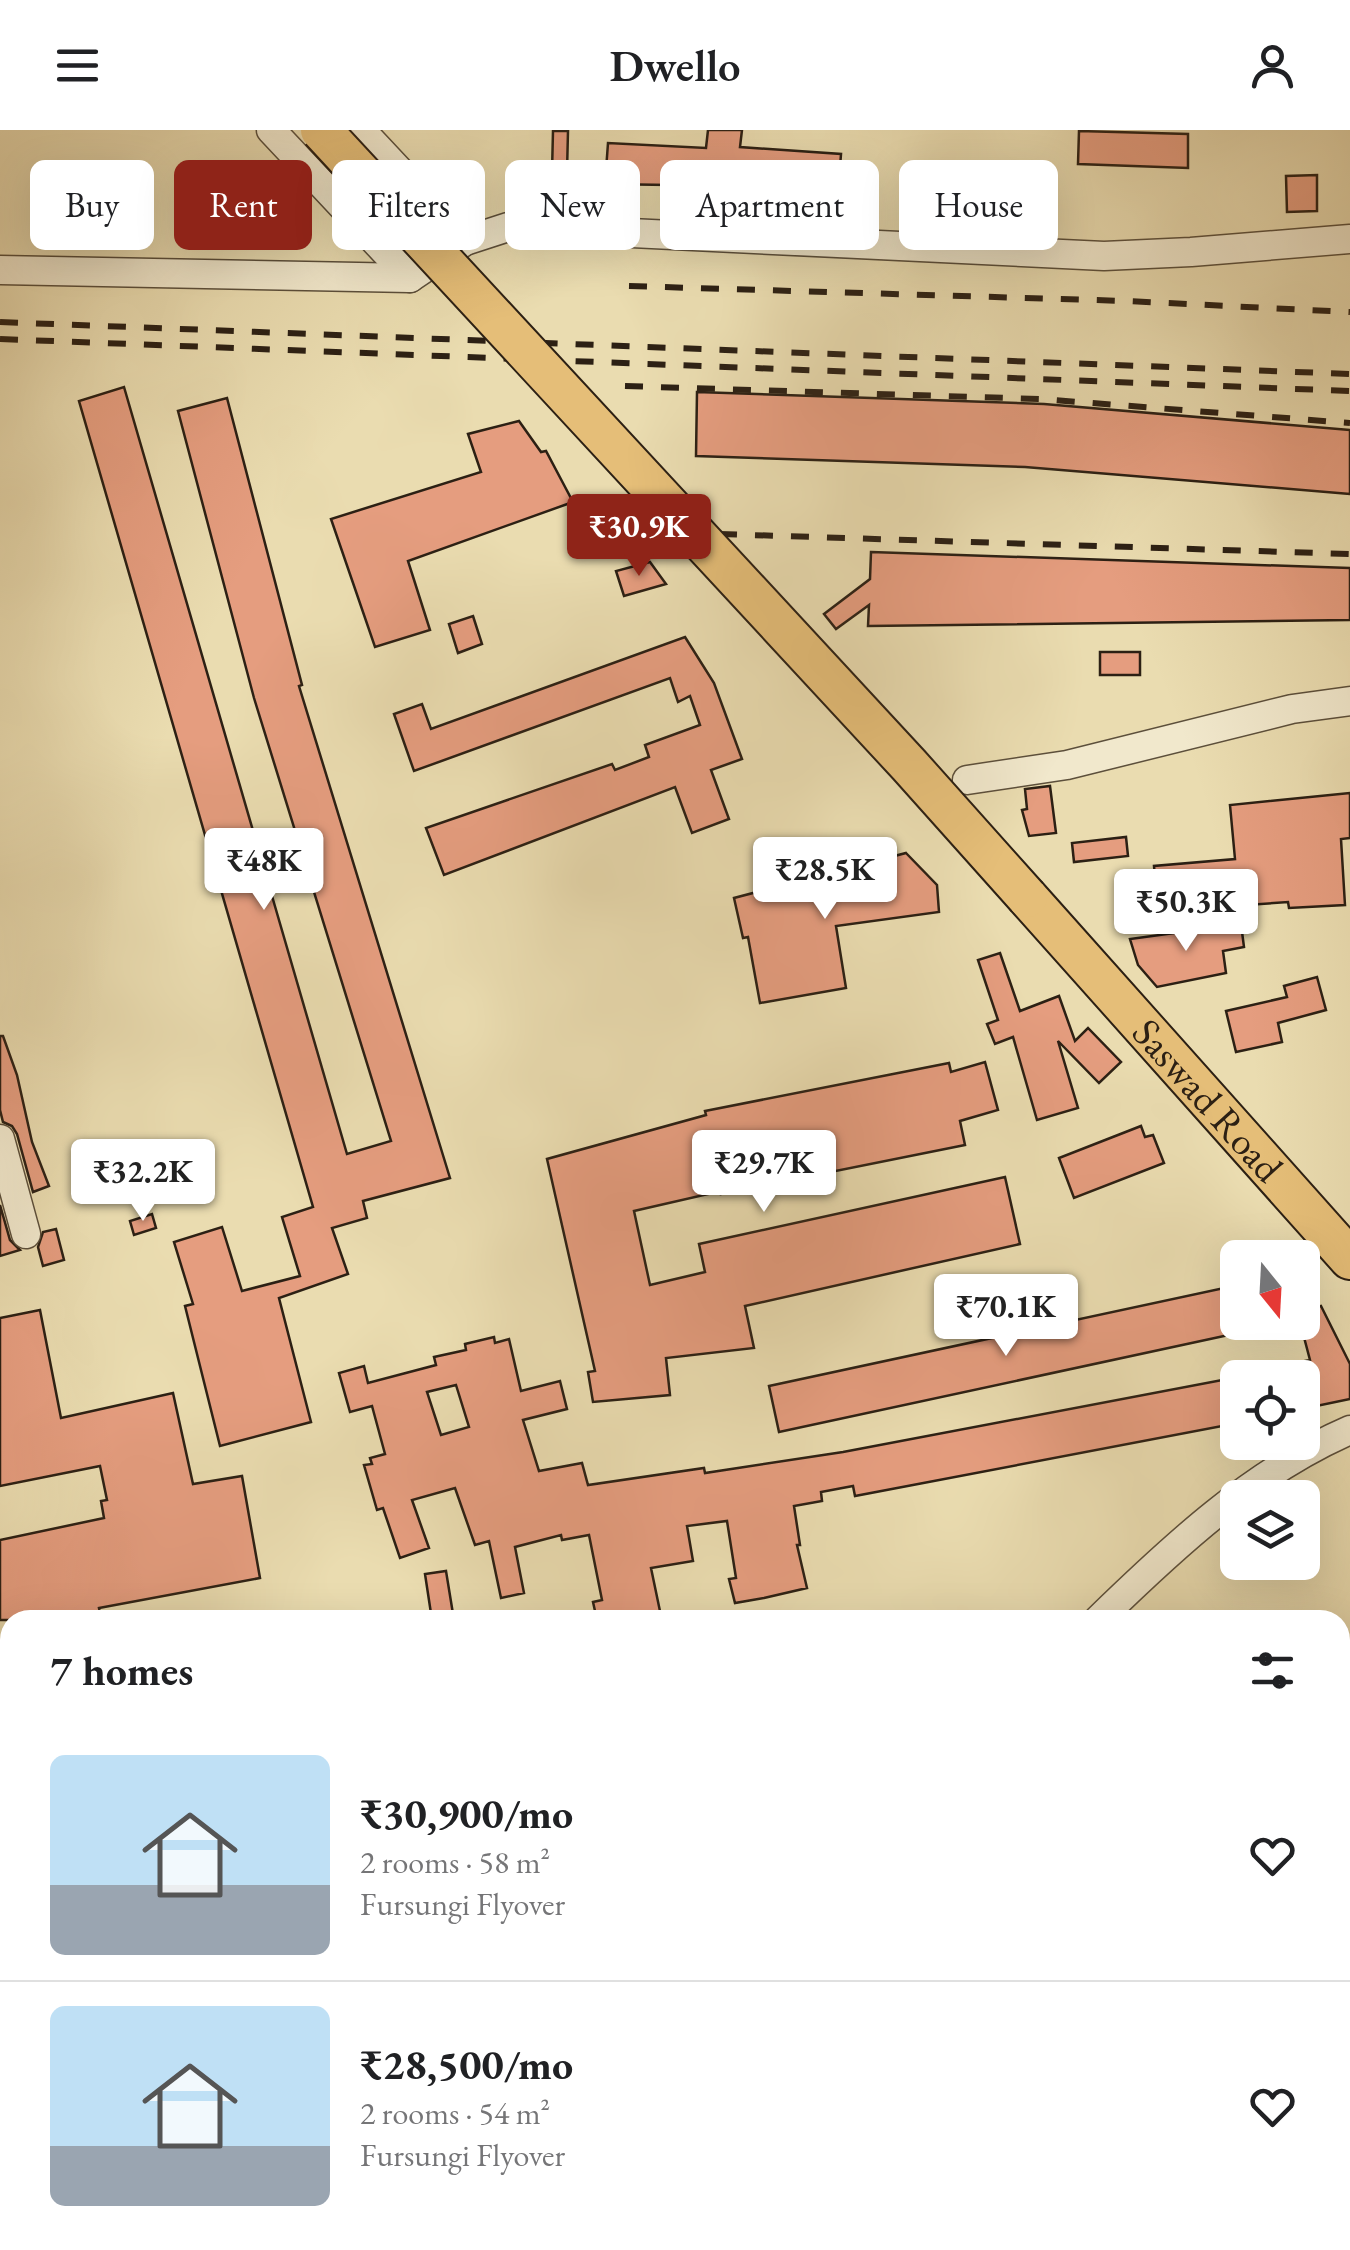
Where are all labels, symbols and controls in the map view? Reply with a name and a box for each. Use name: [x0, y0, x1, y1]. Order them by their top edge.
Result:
text: Dwello: [610, 36, 740, 94]
icon: menu: [50, 38, 105, 93]
icon: person: [1245, 38, 1300, 93]
chip: Buy: [30, 160, 154, 250]
chip: Rent: [174, 160, 312, 250]
chip: Filters: [332, 160, 485, 250]
chip: New: [505, 160, 640, 250]
chip: Apartment: [660, 160, 879, 250]
chip: House: [899, 160, 1058, 250]
pin: ₹30.9K: [558, 494, 720, 579]
text: ₹30.9K: [589, 505, 689, 547]
pin: ₹48K: [205, 828, 323, 913]
pin: ₹28.5K: [744, 837, 906, 922]
text: ₹48K: [226, 839, 302, 881]
text: ₹28.5K: [775, 848, 875, 890]
pin: ₹50.3K: [1105, 869, 1267, 954]
text: ₹50.3K: [1136, 880, 1236, 922]
street label: Saswad Road: [1121, 1007, 1295, 1193]
pin: ₹29.7K: [683, 1130, 845, 1215]
pin: ₹32.2K: [62, 1139, 224, 1224]
text: ₹29.7K: [714, 1141, 814, 1183]
text: ₹32.2K: [93, 1150, 193, 1192]
north arrow: [1220, 1240, 1320, 1340]
map controls: [1220, 1240, 1320, 1580]
pin: ₹70.1K: [925, 1274, 1087, 1359]
text: ₹70.1K: [956, 1285, 1056, 1327]
button: locate: [1220, 1360, 1320, 1460]
button: layers: [1220, 1480, 1320, 1580]
text: 7 homes: [50, 1643, 193, 1698]
icon: filters: [1245, 1643, 1300, 1698]
text: ₹30,900/mo: [360, 1786, 573, 1841]
icon: home: [130, 1795, 250, 1915]
icon: heart: [1245, 1828, 1300, 1883]
text: 2 rooms · 58 m²: [360, 1841, 550, 1883]
text: Fursungi Flyover: [360, 1883, 565, 1925]
text: ₹28,500/mo: [360, 2037, 573, 2092]
icon: home: [130, 2046, 250, 2166]
icon: heart: [1245, 2079, 1300, 2134]
text: 2 rooms · 54 m²: [360, 2092, 550, 2134]
text: Fursungi Flyover: [360, 2134, 565, 2176]

